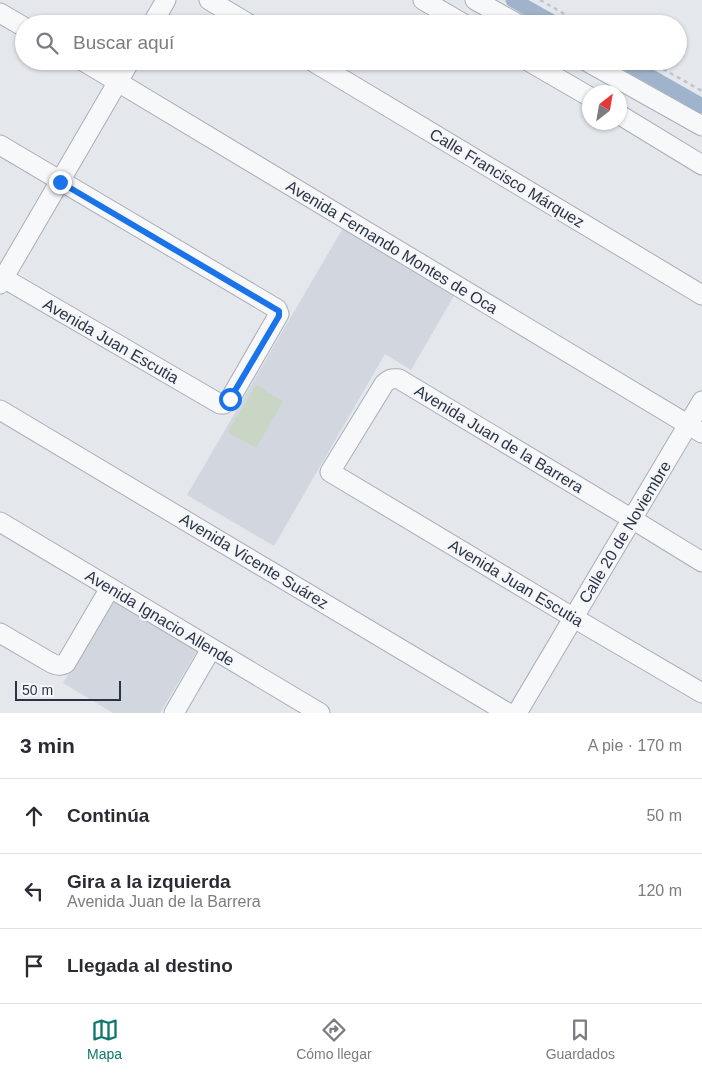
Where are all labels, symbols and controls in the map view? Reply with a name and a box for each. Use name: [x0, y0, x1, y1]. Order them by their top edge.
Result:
search box: [15, 15, 687, 70]
icon: search: [33, 29, 61, 57]
text: Buscar aquí: [73, 32, 174, 53]
north arrow: [582, 85, 627, 130]
street label: Calle Francisco Márquez: [427, 125, 587, 231]
route end: [49, 171, 72, 194]
street label: Avenida Fernando Montes de Oca: [283, 177, 501, 317]
street label: Avenida Juan Escutia: [40, 295, 182, 387]
street label: Avenida Juan de la Barrera: [412, 382, 586, 496]
route start: [219, 388, 242, 411]
street label: Calle 20 de Noviembre: [576, 458, 674, 606]
street label: Avenida Vicente Suárez: [177, 510, 331, 612]
street label: Avenida Juan Escutia: [446, 536, 586, 630]
street label: Avenida Ignacio Allende: [83, 567, 238, 669]
scale bar: [15, 678, 121, 701]
text: 50 m: [22, 682, 53, 698]
text: 3 min: [20, 734, 75, 757]
text: A pie · 170 m: [588, 737, 682, 754]
icon: ahead: [20, 802, 48, 830]
text: Continúa: [67, 805, 149, 826]
text: 50 m: [646, 807, 682, 824]
text: Gira a la izquierda: [67, 871, 231, 892]
icon: left: [20, 877, 48, 905]
text: 120 m: [638, 882, 682, 899]
text: Avenida Juan de la Barrera: [67, 893, 261, 910]
icon: arrive: [20, 952, 48, 980]
text: Llegada al destino: [67, 955, 233, 976]
tab: Mapa: [87, 1016, 122, 1062]
tab: Cómo llegar: [296, 1016, 372, 1062]
tab: Guardados: [546, 1016, 615, 1062]

